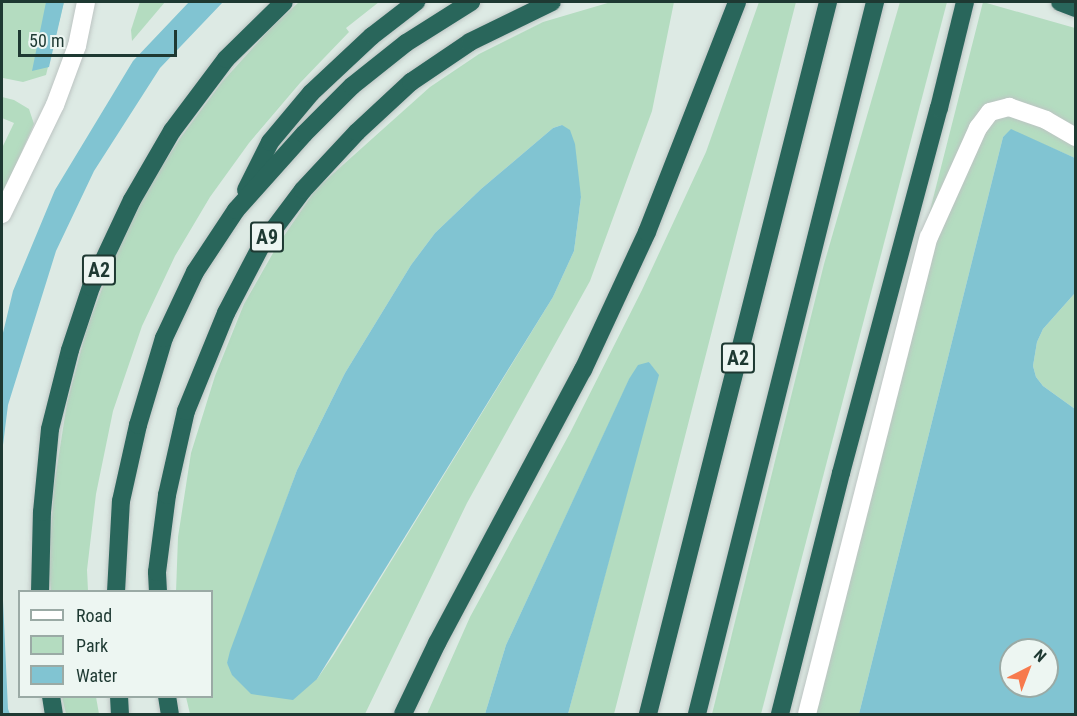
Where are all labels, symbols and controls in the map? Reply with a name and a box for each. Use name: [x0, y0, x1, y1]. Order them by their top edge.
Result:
scale bar: [21, 18, 180, 56]
text: 50 m: [29, 30, 64, 51]
road number: A9: [249, 220, 285, 254]
road number: A2: [81, 253, 117, 287]
road number: A2: [720, 341, 756, 375]
legend: [18, 590, 213, 698]
text: Road: [76, 605, 112, 626]
text: Park: [76, 635, 108, 656]
north arrow: [999, 638, 1059, 698]
text: N: [1030, 645, 1050, 666]
text: Water: [76, 665, 117, 686]

